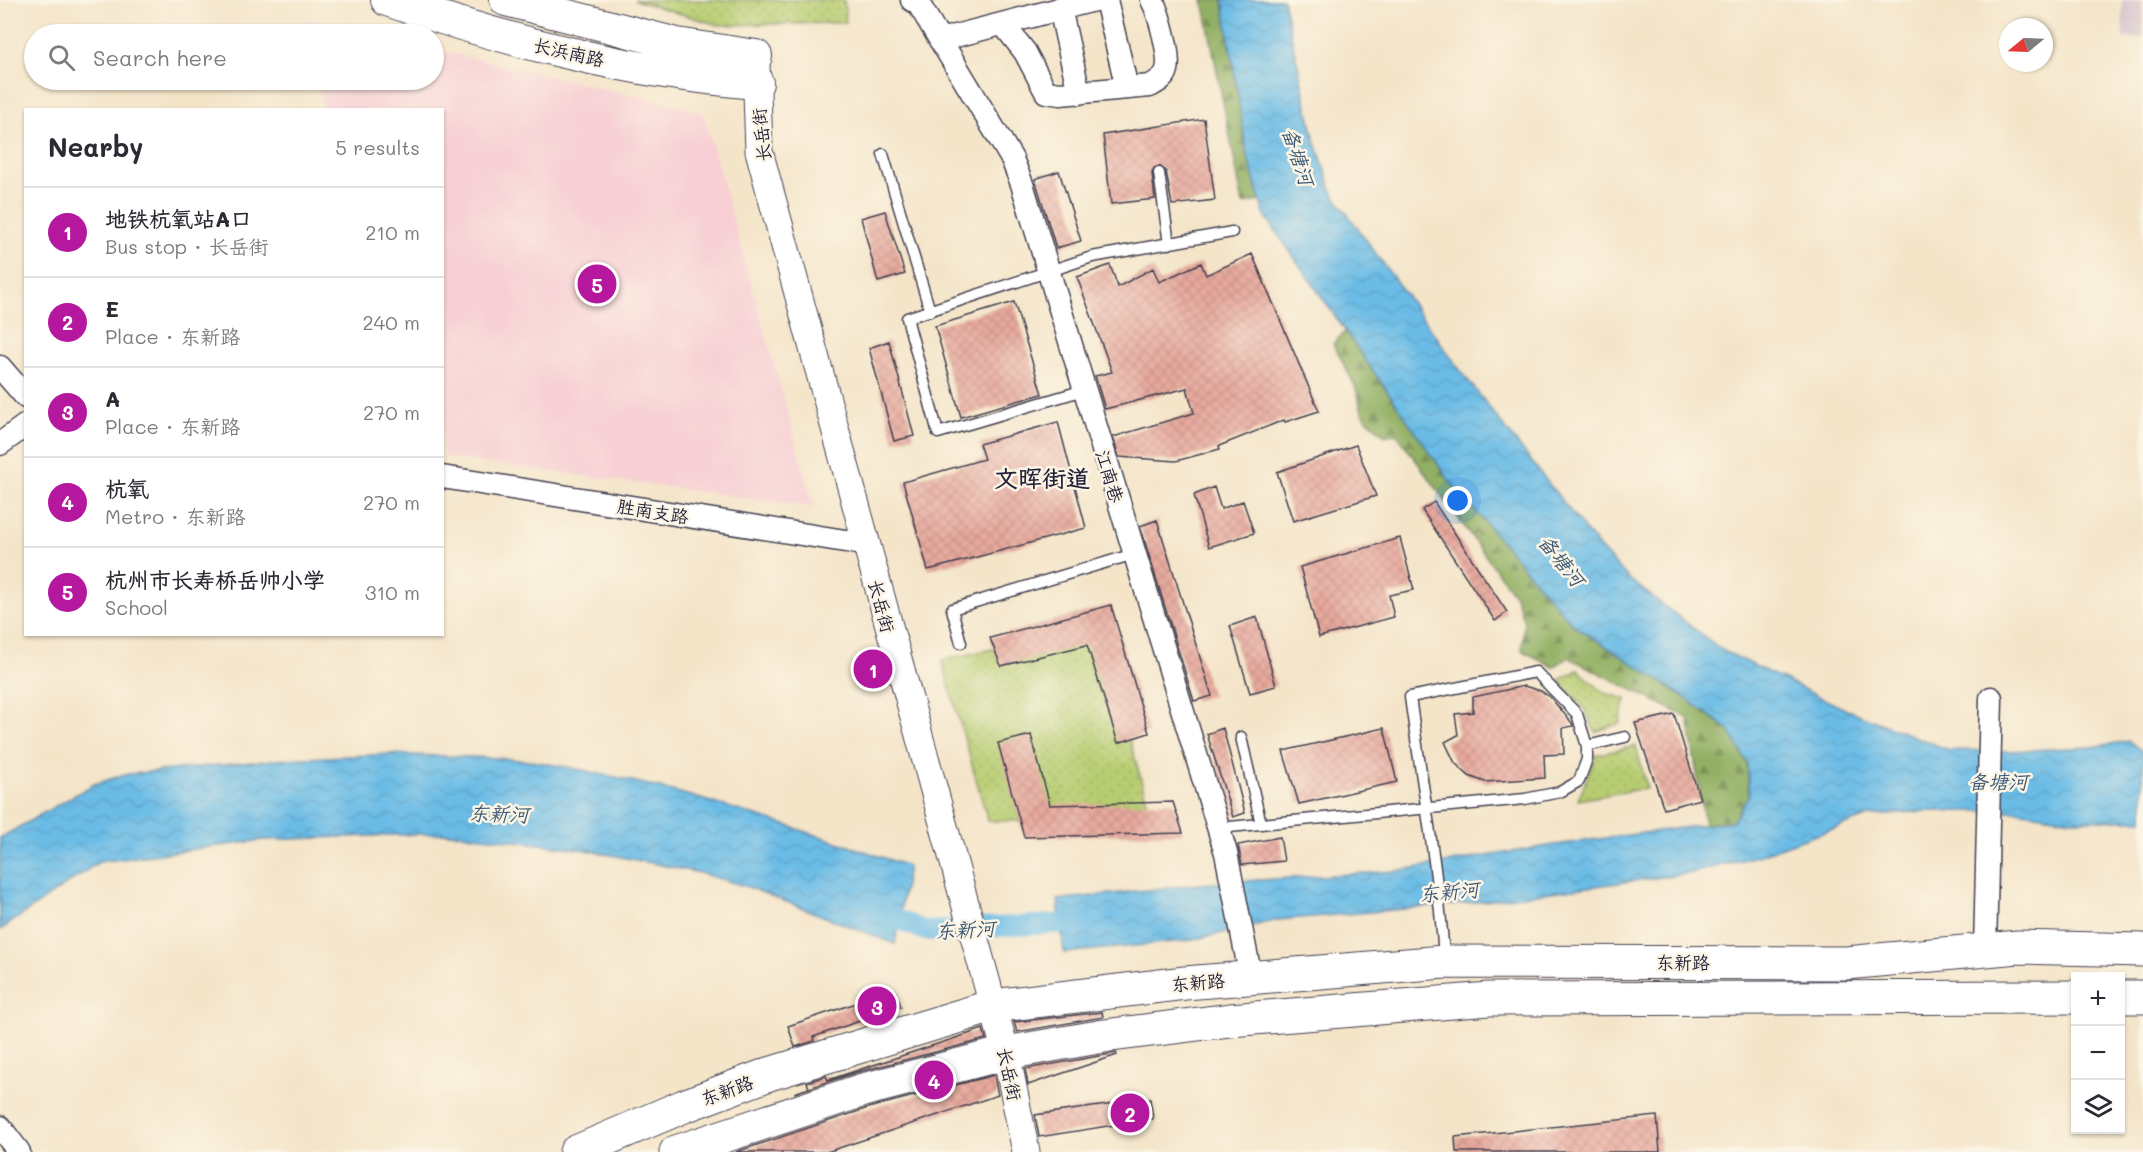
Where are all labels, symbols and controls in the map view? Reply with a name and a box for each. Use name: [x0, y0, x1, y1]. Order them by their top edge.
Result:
north arrow: [1999, 18, 2053, 72]
search box: [24, 24, 444, 90]
street label: 长浜南路: [531, 32, 607, 72]
icon: search: [45, 41, 78, 74]
text: Search here: [93, 43, 227, 72]
street label: 长岳街: [746, 107, 776, 163]
water label: 备塘河: [1277, 123, 1322, 191]
text: Nearby: [48, 130, 143, 164]
text: 5 results: [335, 134, 420, 160]
text: 地铁杭氧站A口: [105, 204, 252, 233]
text: 1: [63, 219, 72, 245]
text: 210 m: [365, 219, 420, 245]
text: Bus stop · 长岳街: [105, 233, 269, 259]
pin: 5: [578, 262, 616, 306]
text: E: [105, 294, 119, 323]
text: 2: [62, 309, 73, 335]
text: 240 m: [362, 309, 420, 335]
text: Place · 东新路: [105, 323, 240, 349]
text: A: [105, 384, 120, 413]
text: 3: [62, 399, 74, 425]
text: 270 m: [363, 399, 420, 425]
text: Place · 东新路: [105, 413, 240, 439]
street label: 江南巷: [1091, 447, 1129, 505]
district label: 文晖街道: [994, 462, 1090, 493]
text: 杭氧: [105, 474, 149, 503]
your location: [1443, 486, 1472, 515]
text: 4: [61, 489, 74, 515]
text: 270 m: [363, 489, 420, 515]
street label: 胜南支路: [616, 494, 690, 528]
text: Metro · 东新路: [105, 503, 246, 529]
water label: 备塘河: [1533, 529, 1593, 594]
text: 杭州市长寿桥岳帅小学: [105, 565, 325, 594]
street label: 长岳街: [863, 577, 901, 635]
text: 5: [62, 579, 73, 605]
text: 310 m: [365, 579, 420, 605]
text: School: [105, 594, 168, 620]
pin: 1: [854, 646, 892, 692]
water label: 备塘河: [1968, 768, 2031, 794]
water label: 东新河: [469, 799, 532, 827]
water label: 东新河: [1418, 875, 1483, 907]
water label: 东新河: [934, 914, 999, 944]
street label: 东新路: [1656, 950, 1710, 974]
street label: 东新路: [1170, 968, 1226, 996]
map controls: [2071, 972, 2125, 1134]
button: +: [2071, 972, 2125, 1026]
pin: 3: [858, 984, 896, 1028]
button: −: [2071, 1026, 2125, 1080]
street label: 长岳街: [993, 1045, 1027, 1103]
pin: 4: [914, 1058, 954, 1102]
street label: 东新路: [698, 1069, 756, 1111]
button: layers: [2071, 1080, 2125, 1134]
pin: 2: [1110, 1090, 1150, 1136]

